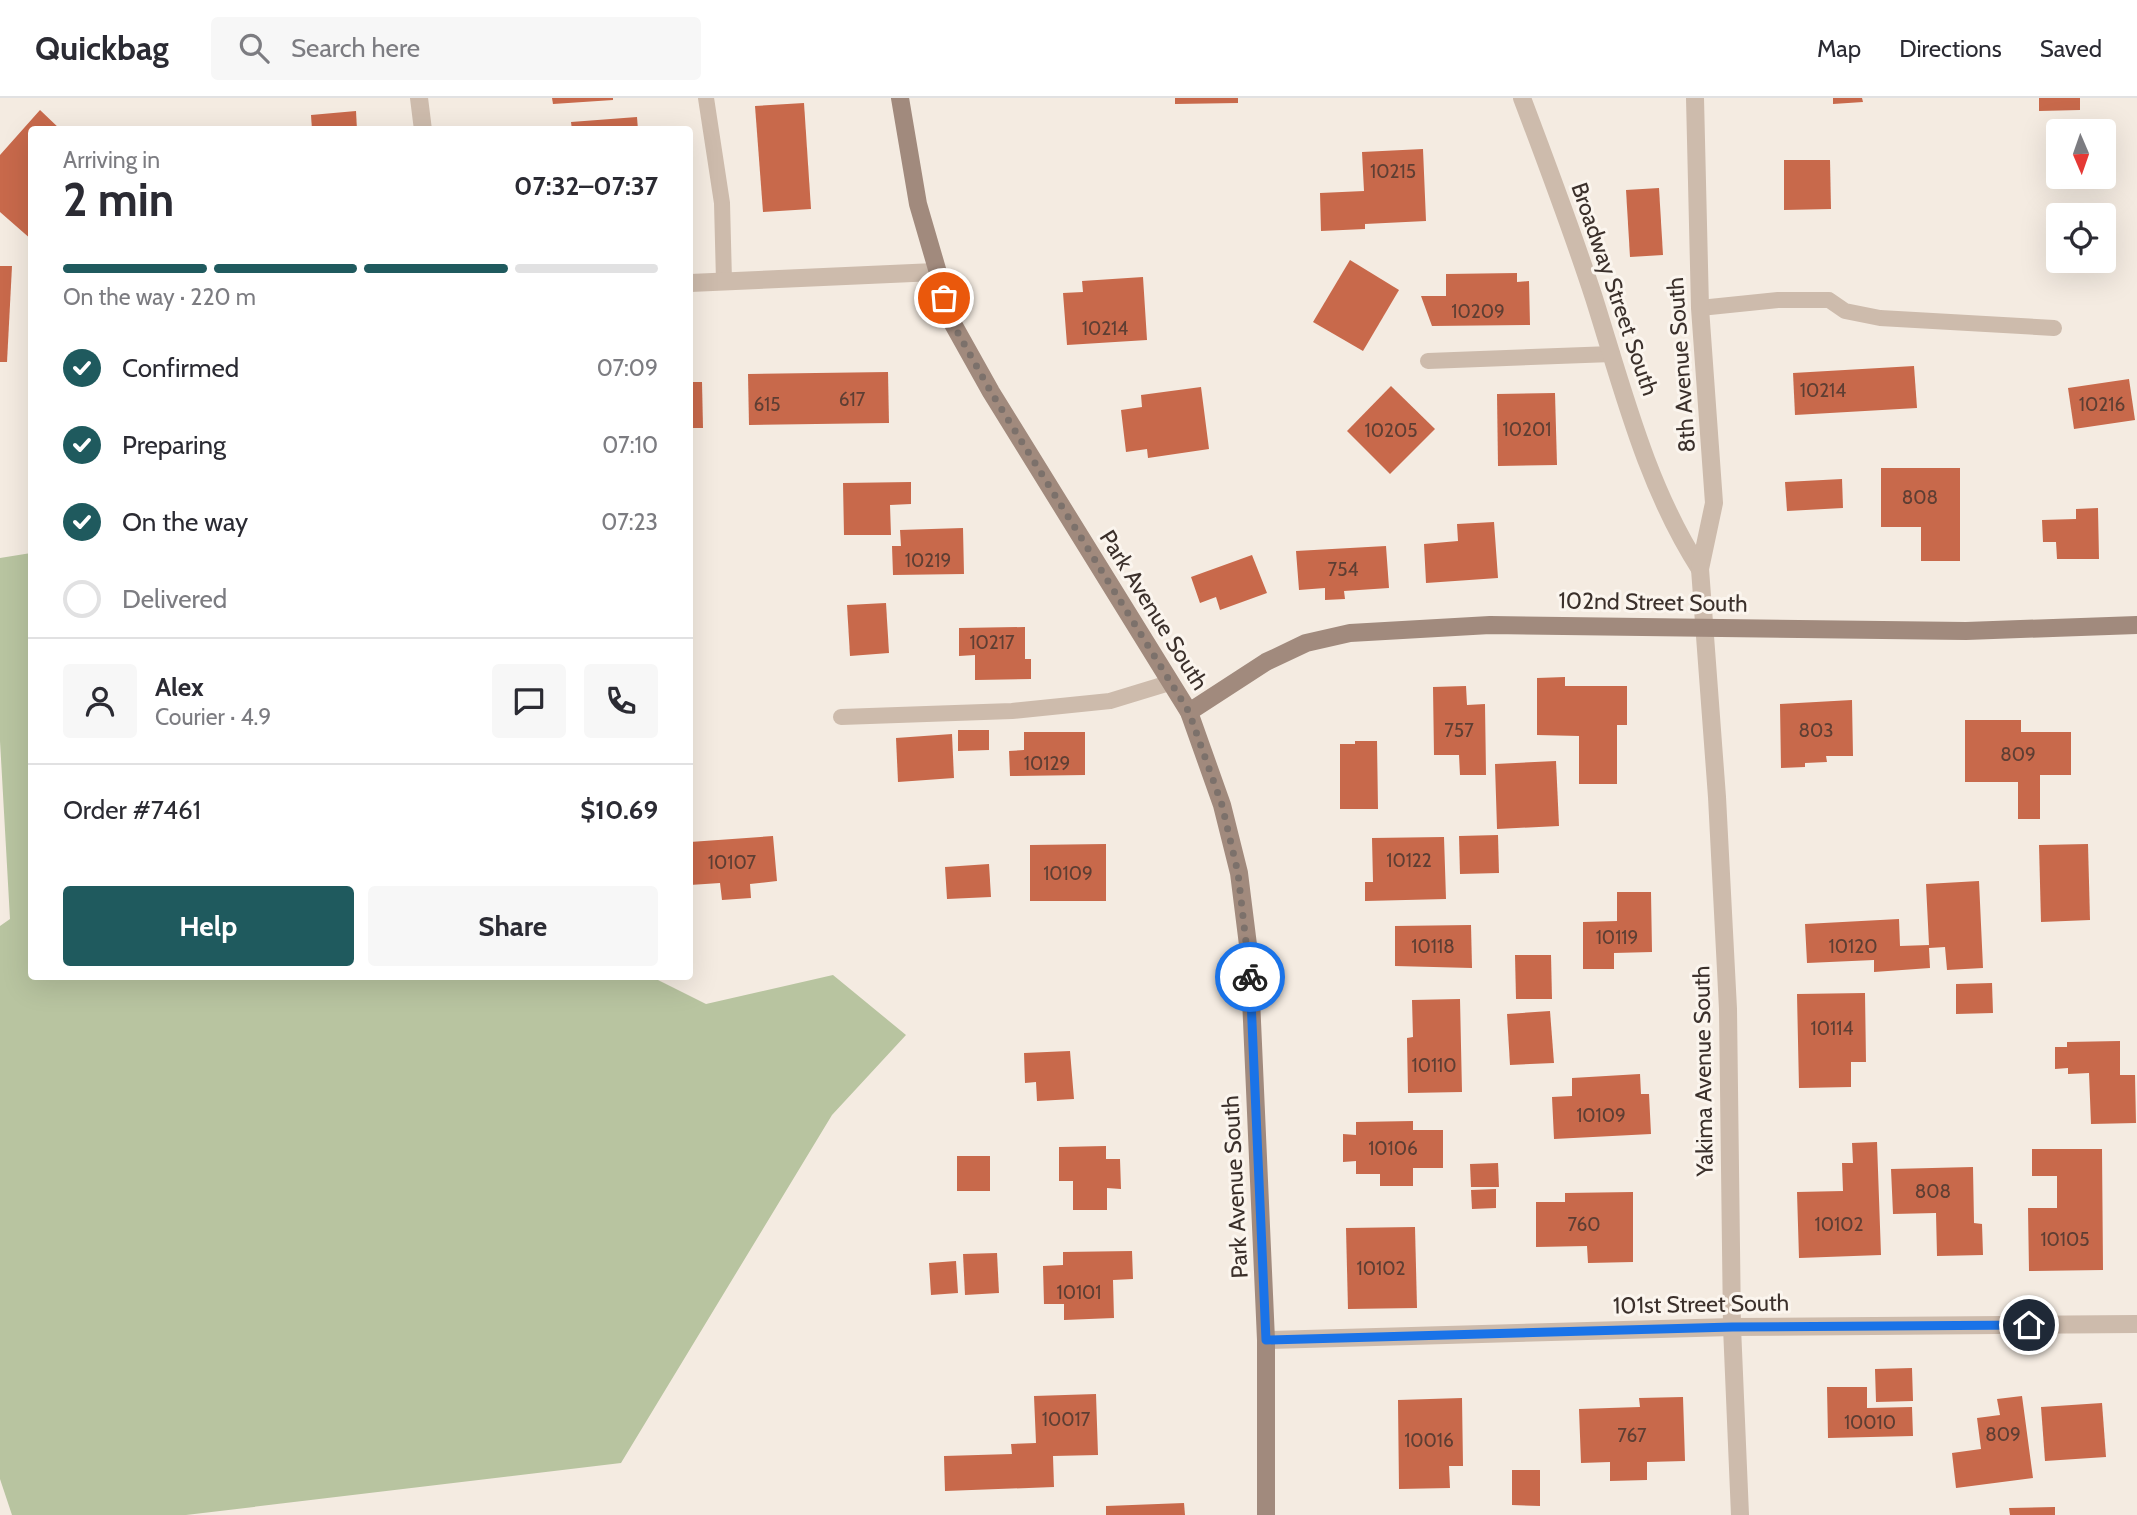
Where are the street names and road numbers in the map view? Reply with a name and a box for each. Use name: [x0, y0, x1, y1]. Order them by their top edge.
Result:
street label: Broadway Street South: [1565, 179, 1665, 399]
street label: 8th Avenue South: [1661, 276, 1701, 454]
street label: Park Avenue South: [1094, 525, 1214, 695]
street label: 102nd Street South: [1558, 586, 1748, 618]
street label: Yakima Avenue South: [1687, 965, 1719, 1178]
street label: Park Avenue South: [1216, 1095, 1254, 1279]
street label: 101st Street South: [1613, 1288, 1789, 1320]

